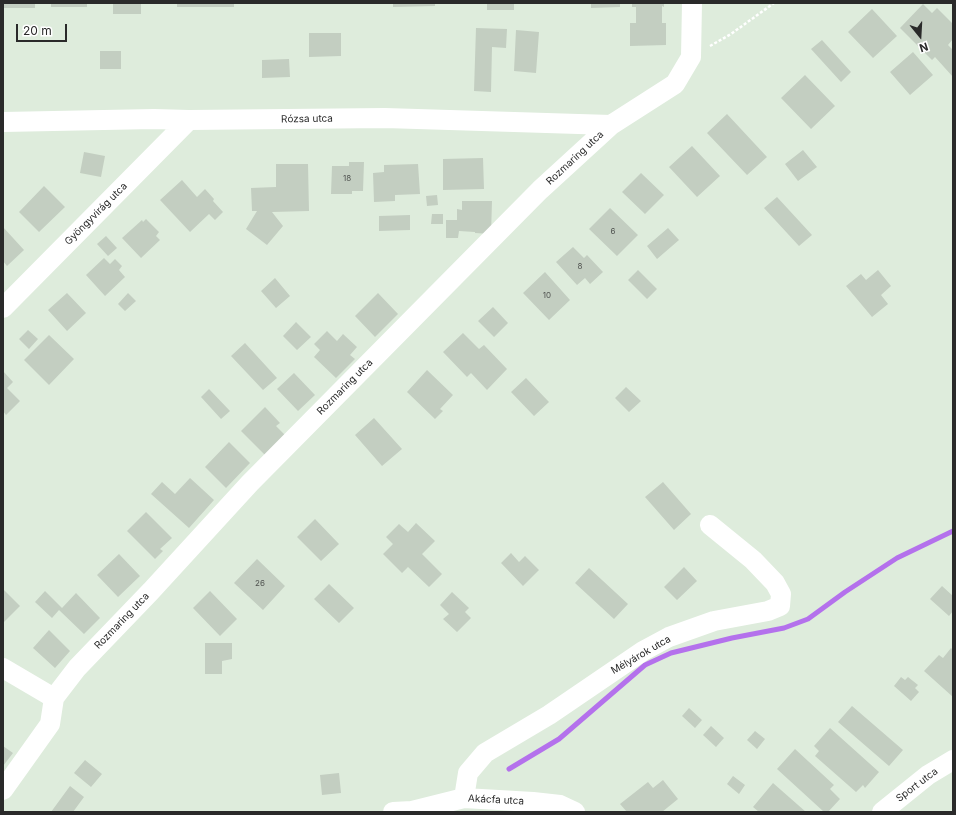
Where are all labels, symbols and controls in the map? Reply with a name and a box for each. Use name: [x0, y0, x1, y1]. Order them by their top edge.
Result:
scale bar: [18, 16, 69, 42]
north arrow: [900, 16, 940, 56]
text: 20 m: [23, 23, 52, 38]
text: N: [918, 39, 930, 55]
street label: Rózsa utca: [281, 113, 333, 125]
street label: Rozmaring utca: [544, 128, 606, 188]
house number: 18: [343, 174, 351, 184]
street label: Gyöngyvirág utca: [62, 180, 130, 248]
house number: 6: [611, 227, 615, 237]
house number: 8: [578, 262, 582, 272]
house number: 10: [543, 291, 551, 301]
street label: Rozmaring utca: [315, 357, 375, 417]
house number: 26: [255, 579, 265, 589]
street label: Rozmaring utca: [92, 590, 152, 652]
street label: Mélyárok utca: [609, 633, 673, 677]
street label: Sport utca: [894, 765, 940, 805]
street label: Akácfa utca: [468, 793, 524, 807]

